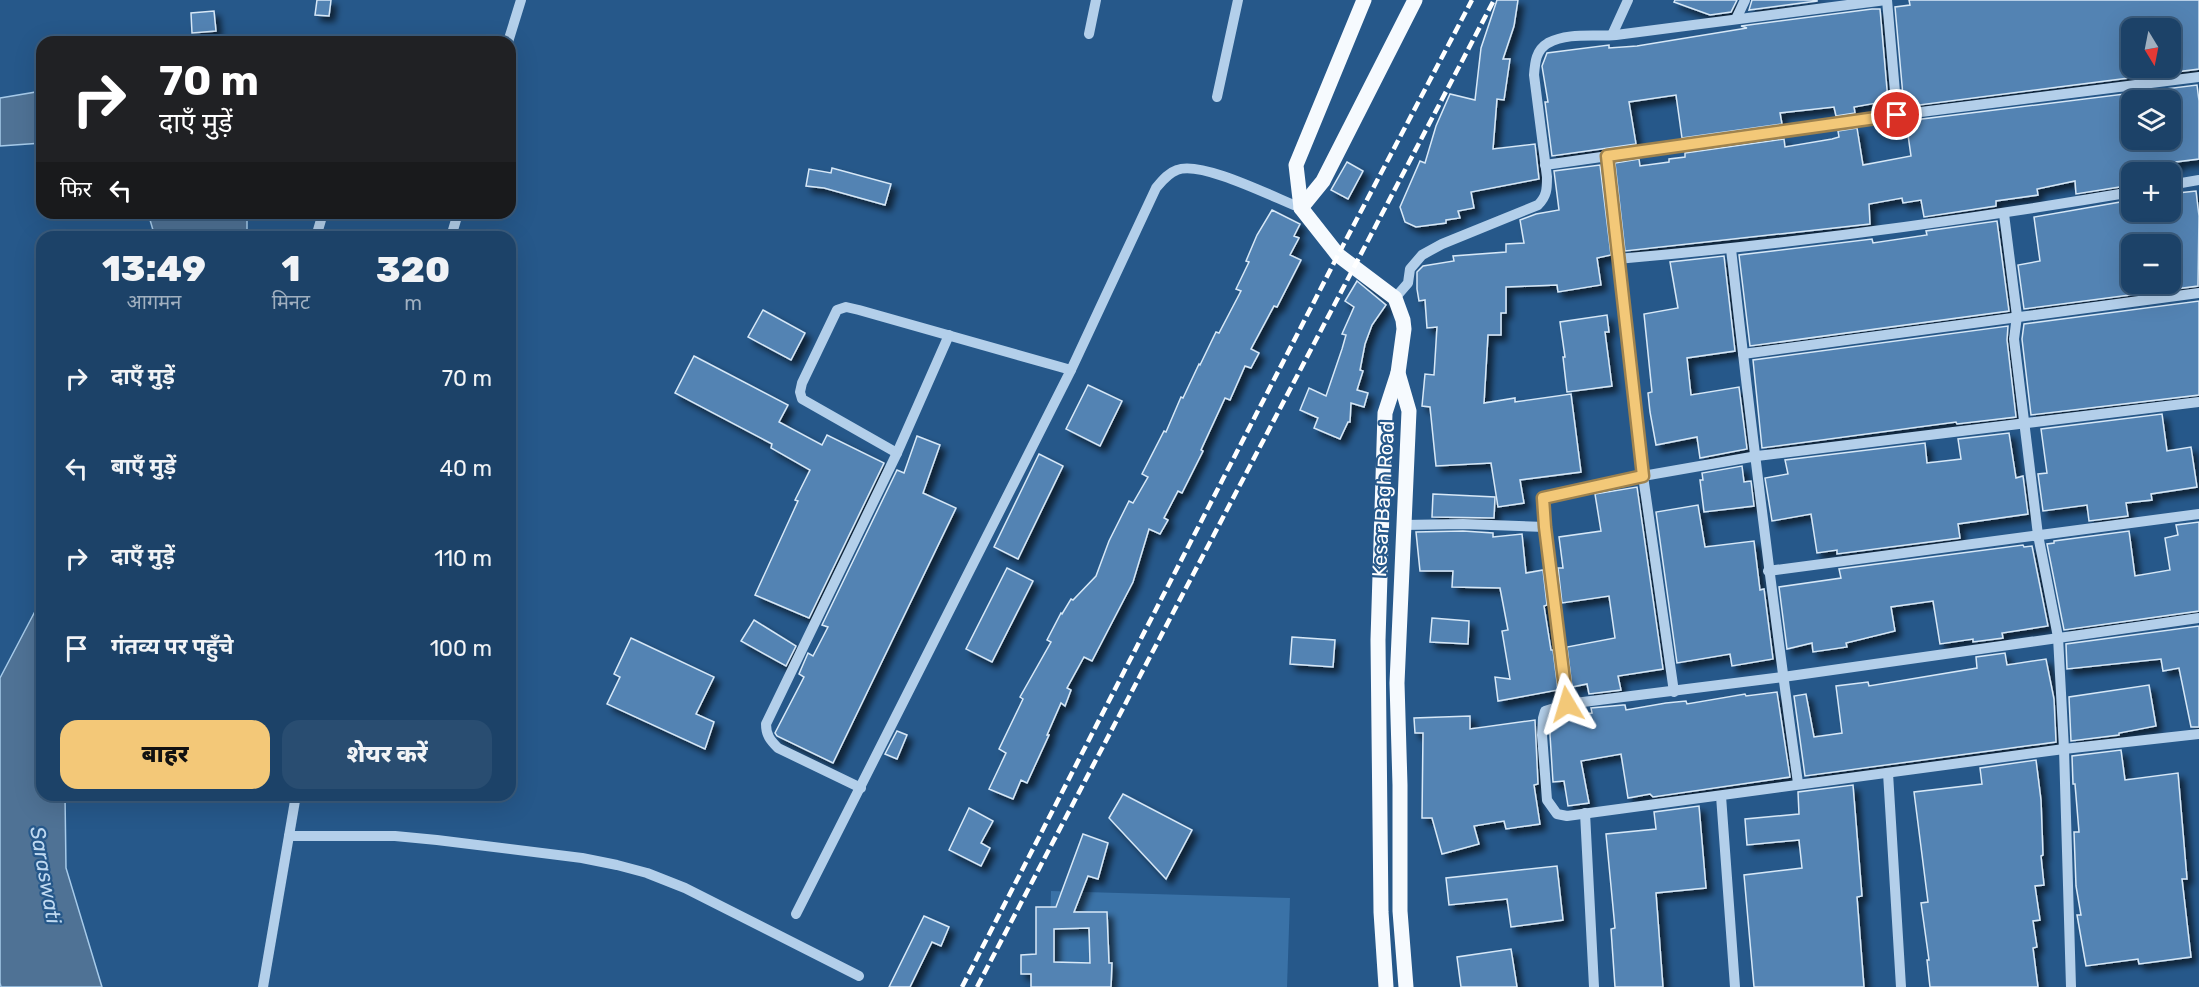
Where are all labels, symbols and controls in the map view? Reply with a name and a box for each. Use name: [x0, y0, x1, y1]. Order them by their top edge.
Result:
north arrow: [2121, 18, 2181, 78]
map controls: [2121, 18, 2181, 294]
text: 70 m: [159, 56, 259, 106]
icon: right: [60, 60, 138, 138]
pin: [1871, 89, 1922, 140]
button: layers: [2121, 90, 2181, 150]
icon: arrive: [1880, 98, 1913, 131]
text: दाएँ मुड़ें: [159, 107, 232, 139]
button: +: [2121, 162, 2181, 222]
icon: left: [104, 174, 137, 207]
text: फिर: [60, 176, 92, 203]
button: −: [2121, 234, 2181, 294]
text: 13:49: [102, 247, 206, 290]
text: 1: [281, 247, 300, 290]
text: 320: [376, 248, 450, 291]
text: आगमन: [126, 290, 181, 314]
text: मिनट: [272, 290, 310, 314]
text: m: [404, 291, 422, 315]
icon: right: [60, 362, 93, 395]
text: दाएँ मुड़ें: [111, 363, 175, 390]
text: 70 m: [442, 365, 492, 392]
street label: Kesar Bagh Road: [1367, 420, 1399, 578]
icon: left: [60, 452, 93, 485]
text: बाएँ मुड़ें: [111, 453, 176, 480]
text: 40 m: [439, 455, 492, 482]
icon: right: [60, 542, 93, 575]
text: दाएँ मुड़ें: [111, 543, 175, 570]
text: 110 m: [434, 545, 492, 572]
icon: arrive: [60, 632, 93, 665]
text: गंतव्य पर पहुँचे: [111, 633, 233, 660]
text: 100 m: [430, 635, 492, 662]
position arrow: [1535, 672, 1599, 736]
button: बाहर: [60, 720, 270, 789]
button: शेयर करें: [282, 720, 492, 789]
water label: Saraswati: [25, 824, 67, 927]

